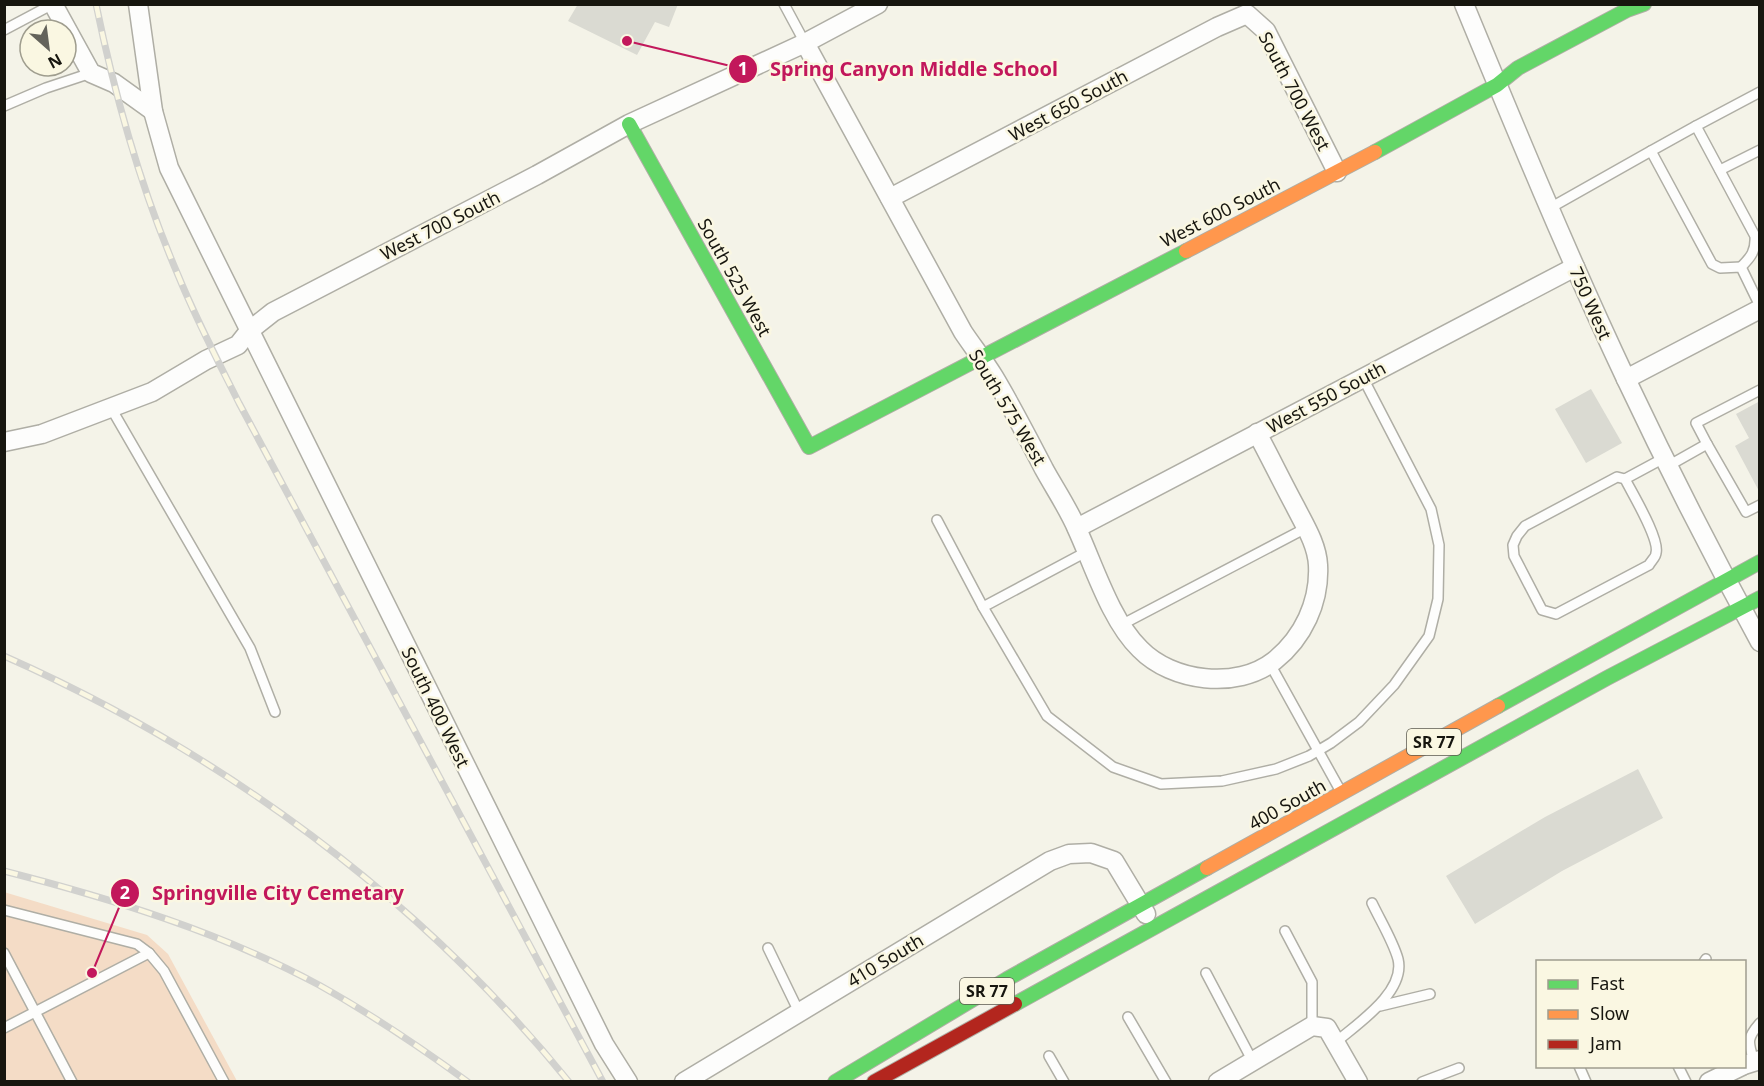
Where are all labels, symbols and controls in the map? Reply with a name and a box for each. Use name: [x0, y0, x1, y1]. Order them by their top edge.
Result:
north arrow: [18, 18, 78, 78]
street label: South 700 West: [1254, 27, 1337, 155]
text: N: [44, 48, 66, 74]
callout: Spring Canyon Middle School: [728, 50, 1070, 88]
text: Spring Canyon Middle School: [770, 55, 1058, 82]
text: 1: [738, 56, 748, 80]
street label: West 650 South: [1004, 64, 1132, 146]
street label: West 600 South: [1156, 171, 1284, 253]
street label: West 700 South: [376, 184, 504, 266]
street label: South 525 West: [693, 214, 778, 341]
street label: 750 West: [1564, 263, 1618, 344]
street label: South 575 West: [964, 344, 1052, 470]
street label: West 550 South: [1262, 356, 1390, 438]
street label: South 400 West: [396, 643, 476, 772]
road number: SR 77: [1407, 729, 1461, 755]
street label: 400 South: [1244, 773, 1330, 835]
callout: Springville City Cemetary: [110, 874, 416, 912]
text: Springville City Cemetary: [152, 879, 405, 906]
text: 2: [120, 880, 130, 904]
street label: 410 South: [842, 928, 928, 992]
legend: [1536, 960, 1746, 1068]
text: Fast: [1590, 971, 1625, 995]
road number: SR 77: [960, 978, 1014, 1004]
text: Slow: [1590, 1001, 1629, 1025]
text: Jam: [1588, 1031, 1622, 1055]

